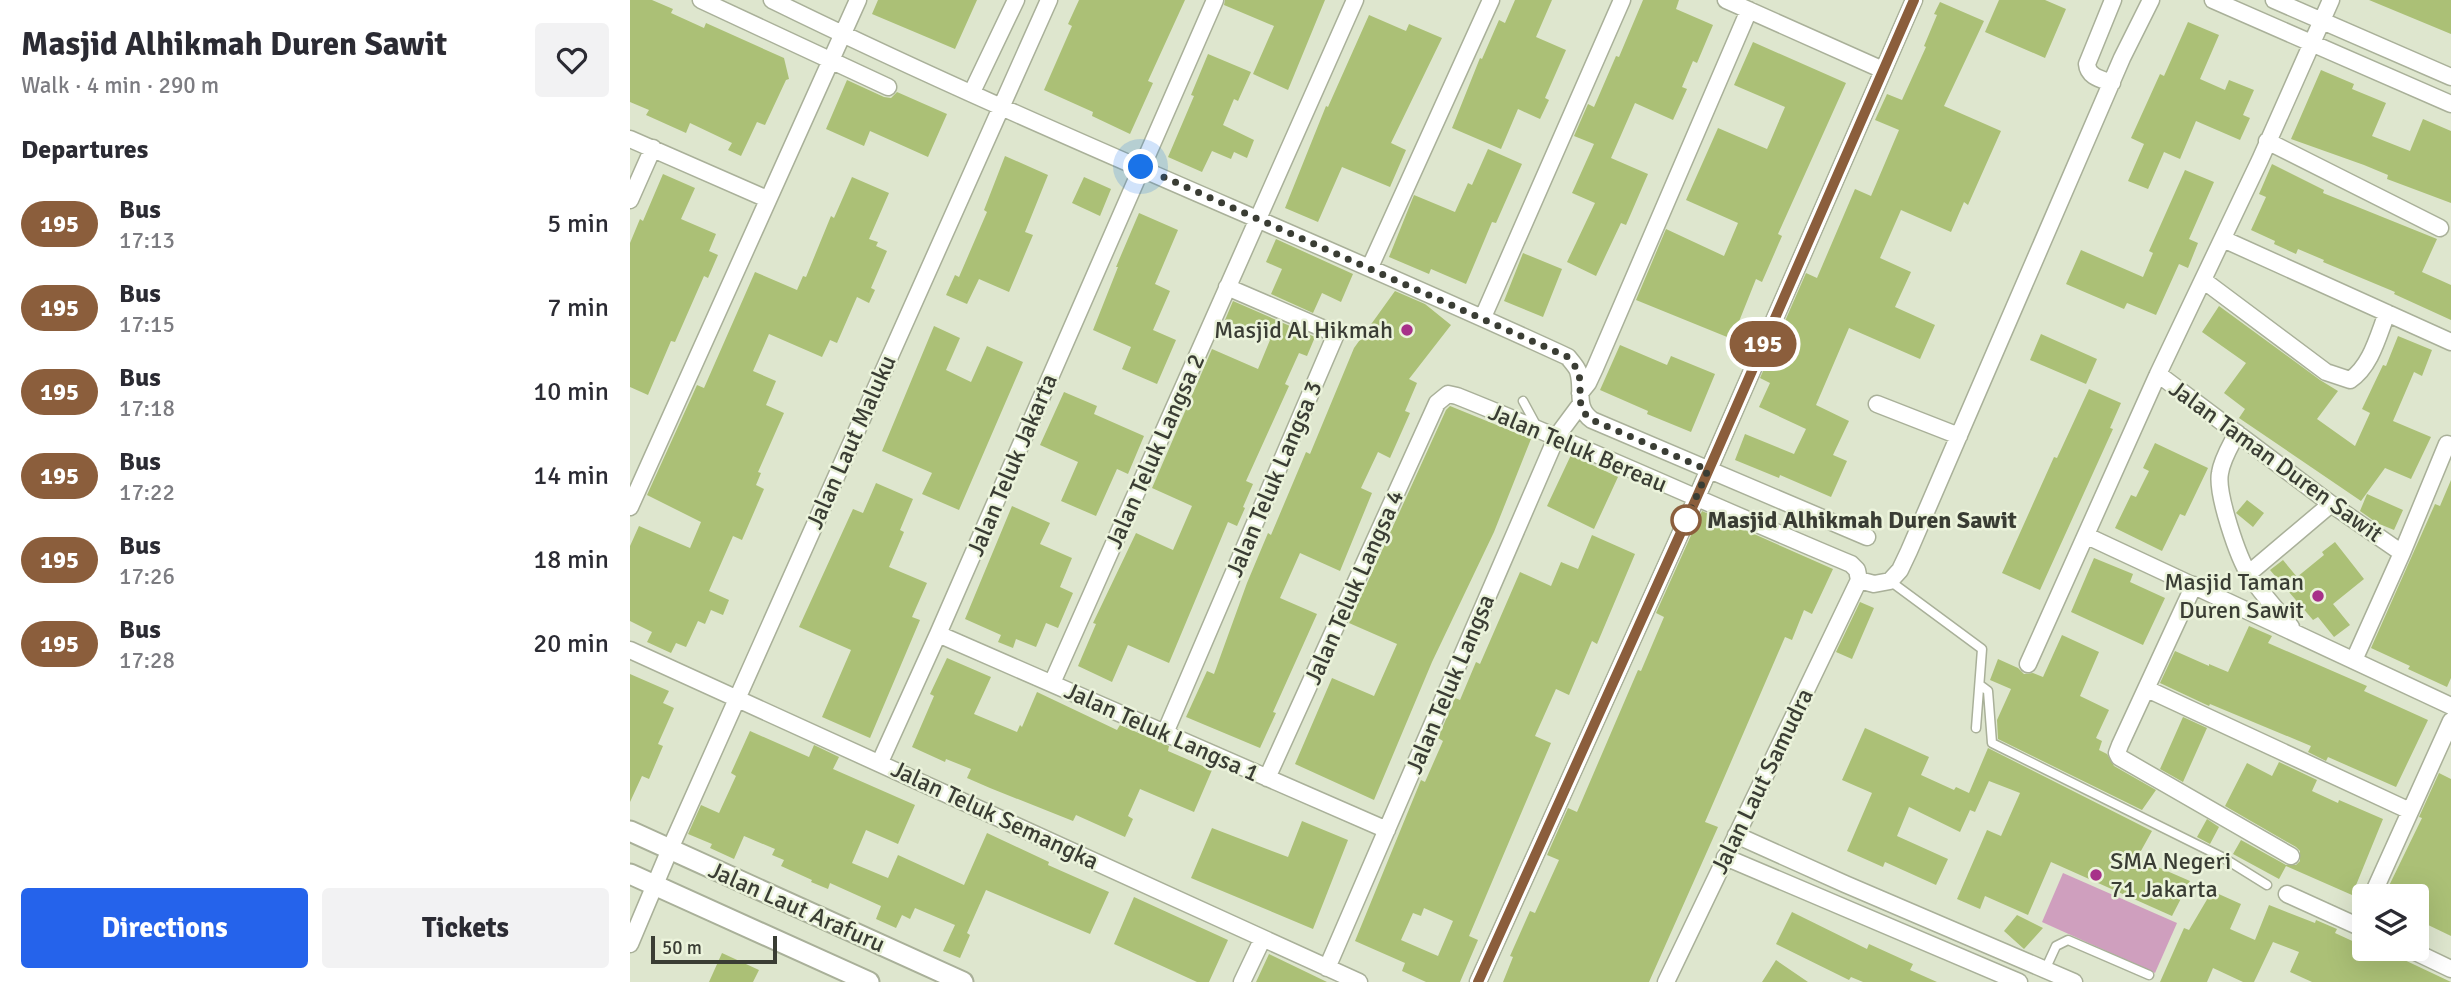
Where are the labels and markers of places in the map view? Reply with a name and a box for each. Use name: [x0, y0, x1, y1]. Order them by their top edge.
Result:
place label: Masjid Al Hikmah: [1214, 315, 1393, 345]
marker: Masjid Al Hikmah: [1399, 322, 1415, 338]
marker: Masjid Alhikmah Duren Sawit: [1671, 505, 1701, 535]
place label: Masjid Alhikmah Duren Sawit: [1707, 505, 2017, 535]
place label: Masjid Taman Duren Sawit: [2164, 567, 2304, 625]
marker: Masjid Taman Duren Sawit: [2310, 588, 2326, 604]
place label: SMA Negeri 71 Jakarta: [2110, 846, 2231, 904]
marker: SMA Negeri 71 Jakarta: [2088, 867, 2104, 883]

